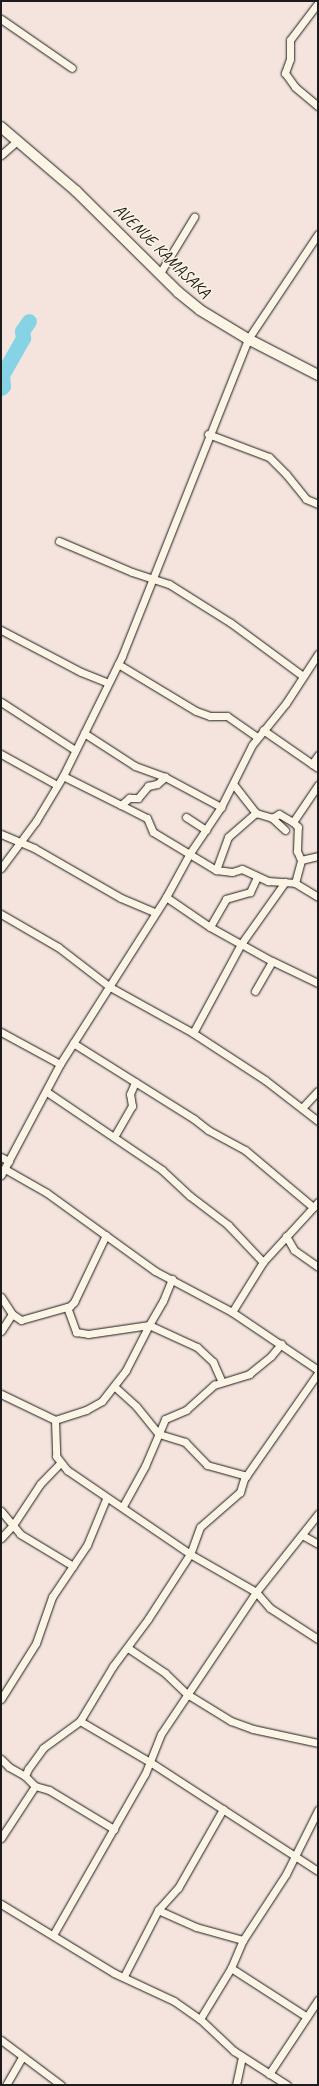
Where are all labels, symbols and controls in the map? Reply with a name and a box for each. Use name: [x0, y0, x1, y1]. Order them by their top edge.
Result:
street label: AVENUE KAMASAKA: [110, 200, 214, 302]

